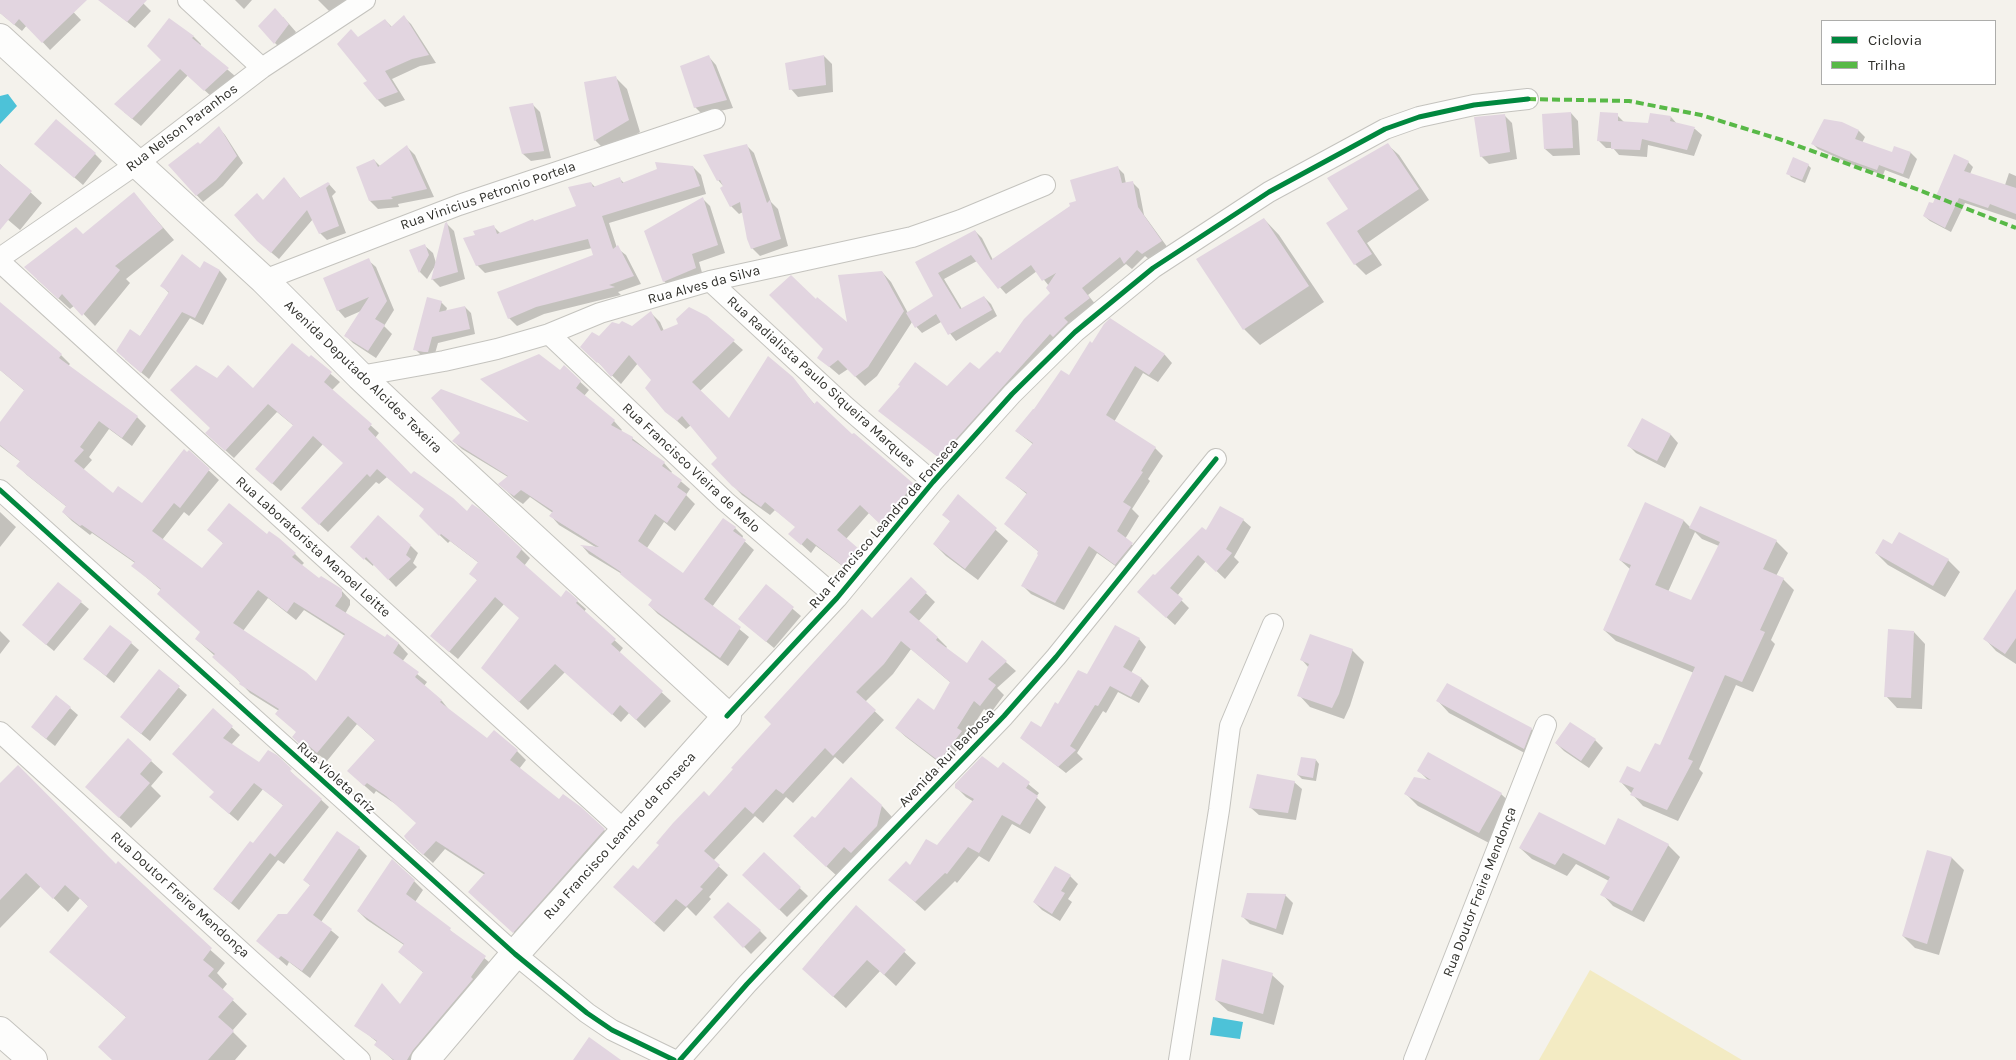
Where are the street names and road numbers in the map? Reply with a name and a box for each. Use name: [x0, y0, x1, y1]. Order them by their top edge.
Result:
street label: Rua Nelson Paranhos: [123, 80, 241, 176]
street label: Rua Vinicius Petronio Portela: [398, 158, 578, 234]
street label: Rua Alves da Silva: [646, 262, 762, 308]
street label: Rua Radialista Paulo Siqueira Marques: [723, 293, 919, 471]
street label: Avenida Deputado Alcides Texeira: [280, 297, 446, 457]
street label: Rua Francisco Vieira de Melo: [619, 400, 763, 536]
street label: Rua Francisco Leandro da Fonseca: [806, 436, 962, 612]
street label: Rua Laboratorista Manoel Leitte: [232, 473, 394, 621]
street label: Avenida Rui Barbosa: [895, 705, 999, 811]
street label: Rua Violeta Griz: [293, 738, 379, 818]
street label: Rua Francisco Leandro da Fonseca: [540, 749, 700, 923]
street label: Rua Doutor Freire Mendonça: [1440, 805, 1520, 979]
street label: Rua Doutor Freire Mendonça: [107, 828, 253, 962]

